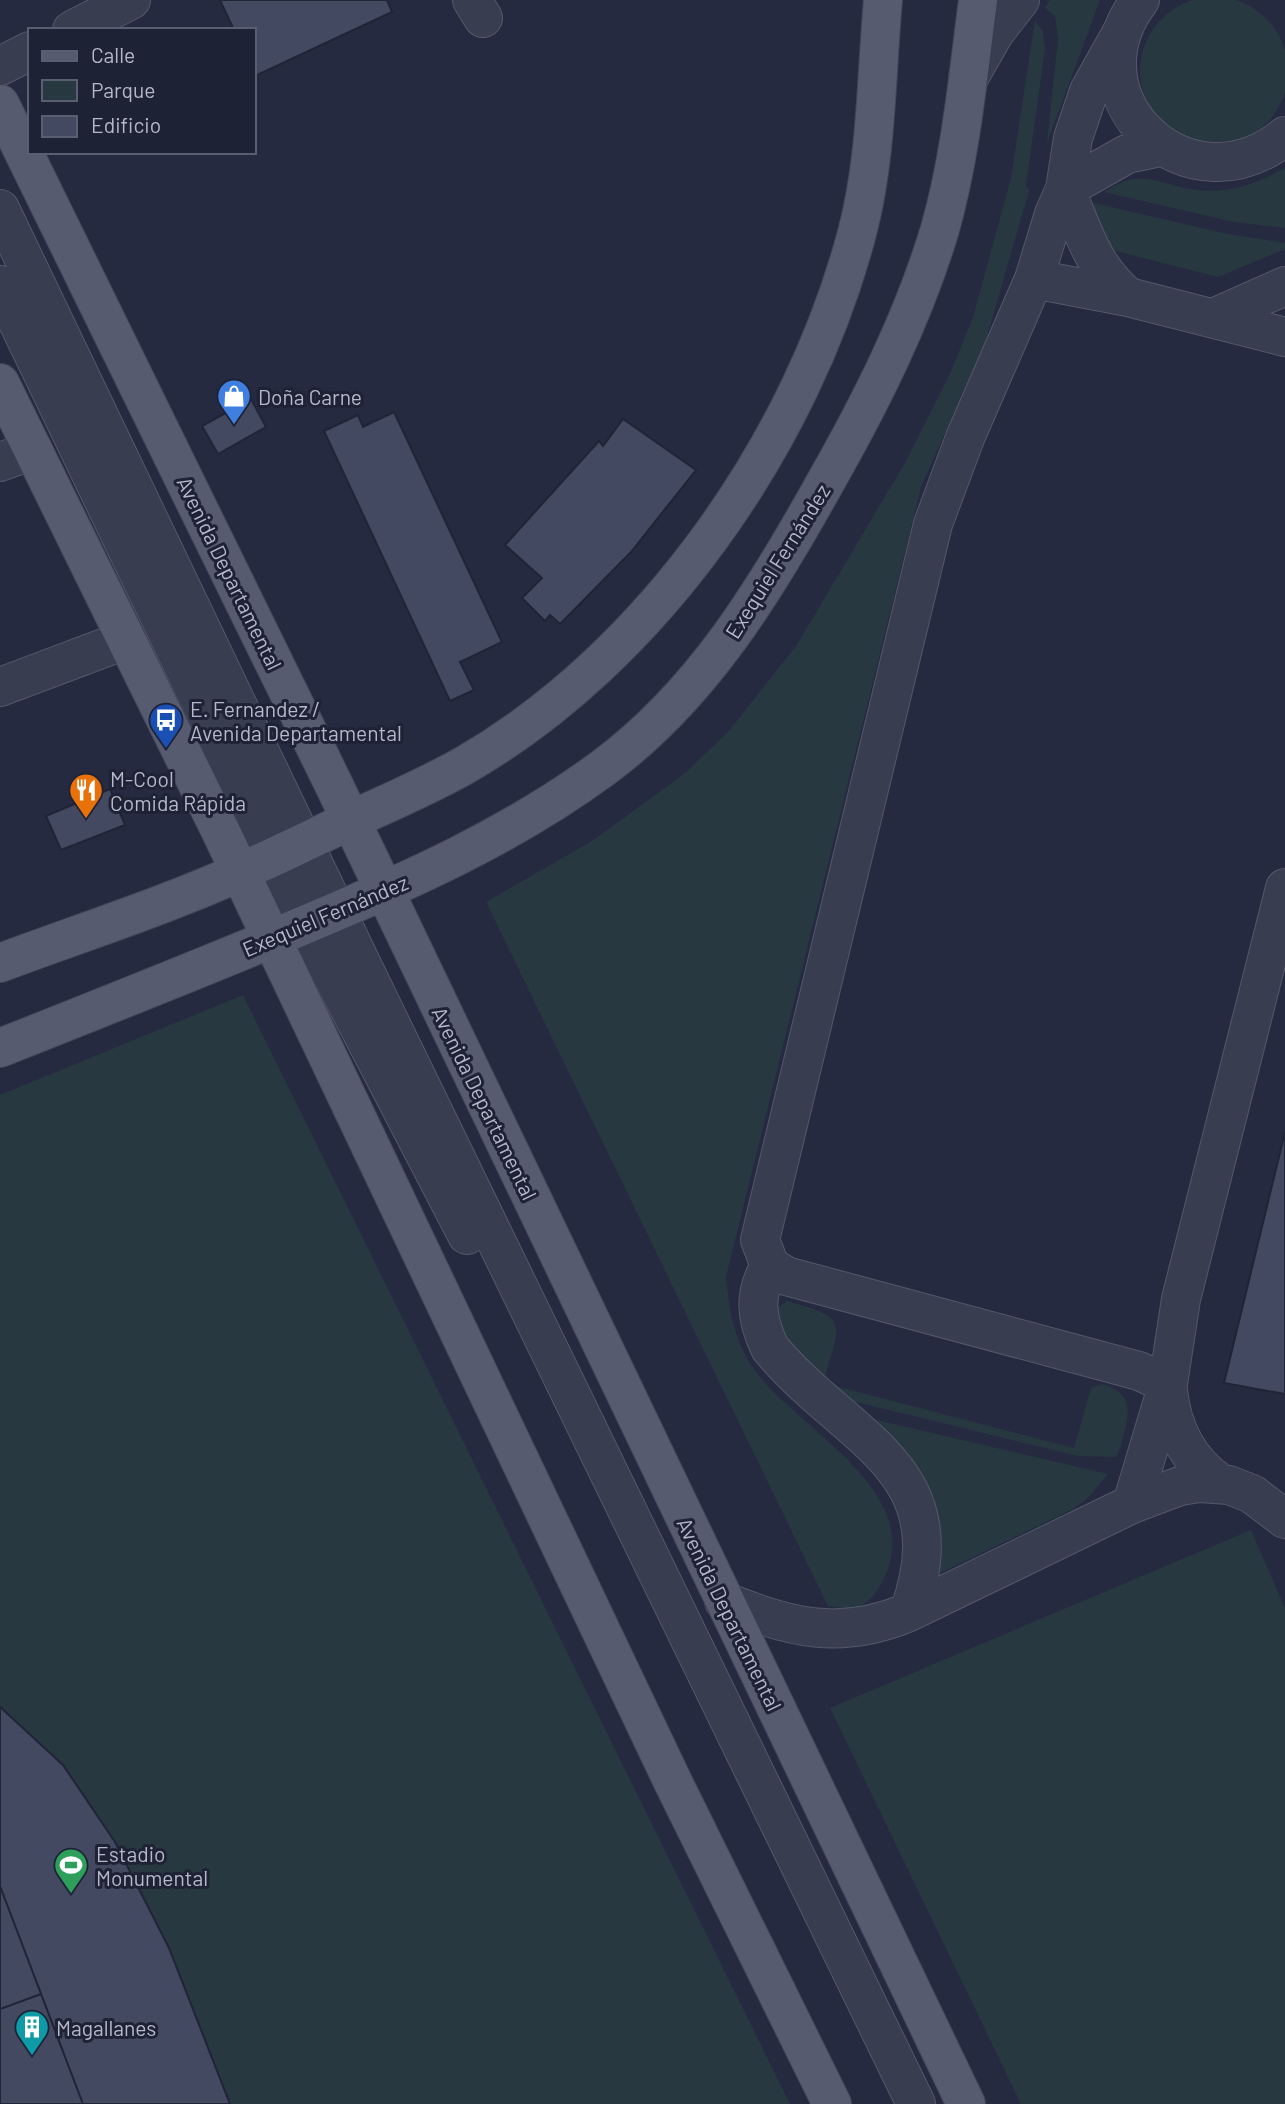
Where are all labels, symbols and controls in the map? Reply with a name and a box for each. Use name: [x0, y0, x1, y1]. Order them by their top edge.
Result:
legend: [28, 28, 256, 154]
text: Calle: [91, 42, 135, 67]
text: Parque: [91, 77, 156, 102]
text: Edificio: [91, 112, 161, 137]
shop icon: Doña Carne: [215, 377, 253, 426]
place label: Doña Carne: [258, 384, 362, 409]
street label: Avenida Departamental: [172, 472, 288, 674]
street label: Exequiel Fernández: [719, 479, 835, 643]
place label: E. Fernandez / Avenida Departamental: [190, 696, 402, 745]
bus stop icon: E. Fernandez / Avenida Departamental: [147, 701, 185, 750]
place label: M-Cool Comida Rápida: [110, 766, 246, 815]
restaurant icon: M-Cool Comida Rápida: [67, 771, 105, 820]
street label: Exequiel Fernández: [239, 869, 411, 961]
street label: Avenida Departamental: [427, 1002, 543, 1204]
street label: Avenida Departamental: [672, 1513, 788, 1715]
place label: Estadio Monumental: [96, 1841, 208, 1890]
sports icon: Estadio Monumental: [52, 1846, 90, 1895]
building icon: Magallanes: [13, 2008, 51, 2057]
place label: Magallanes: [56, 2015, 156, 2040]

